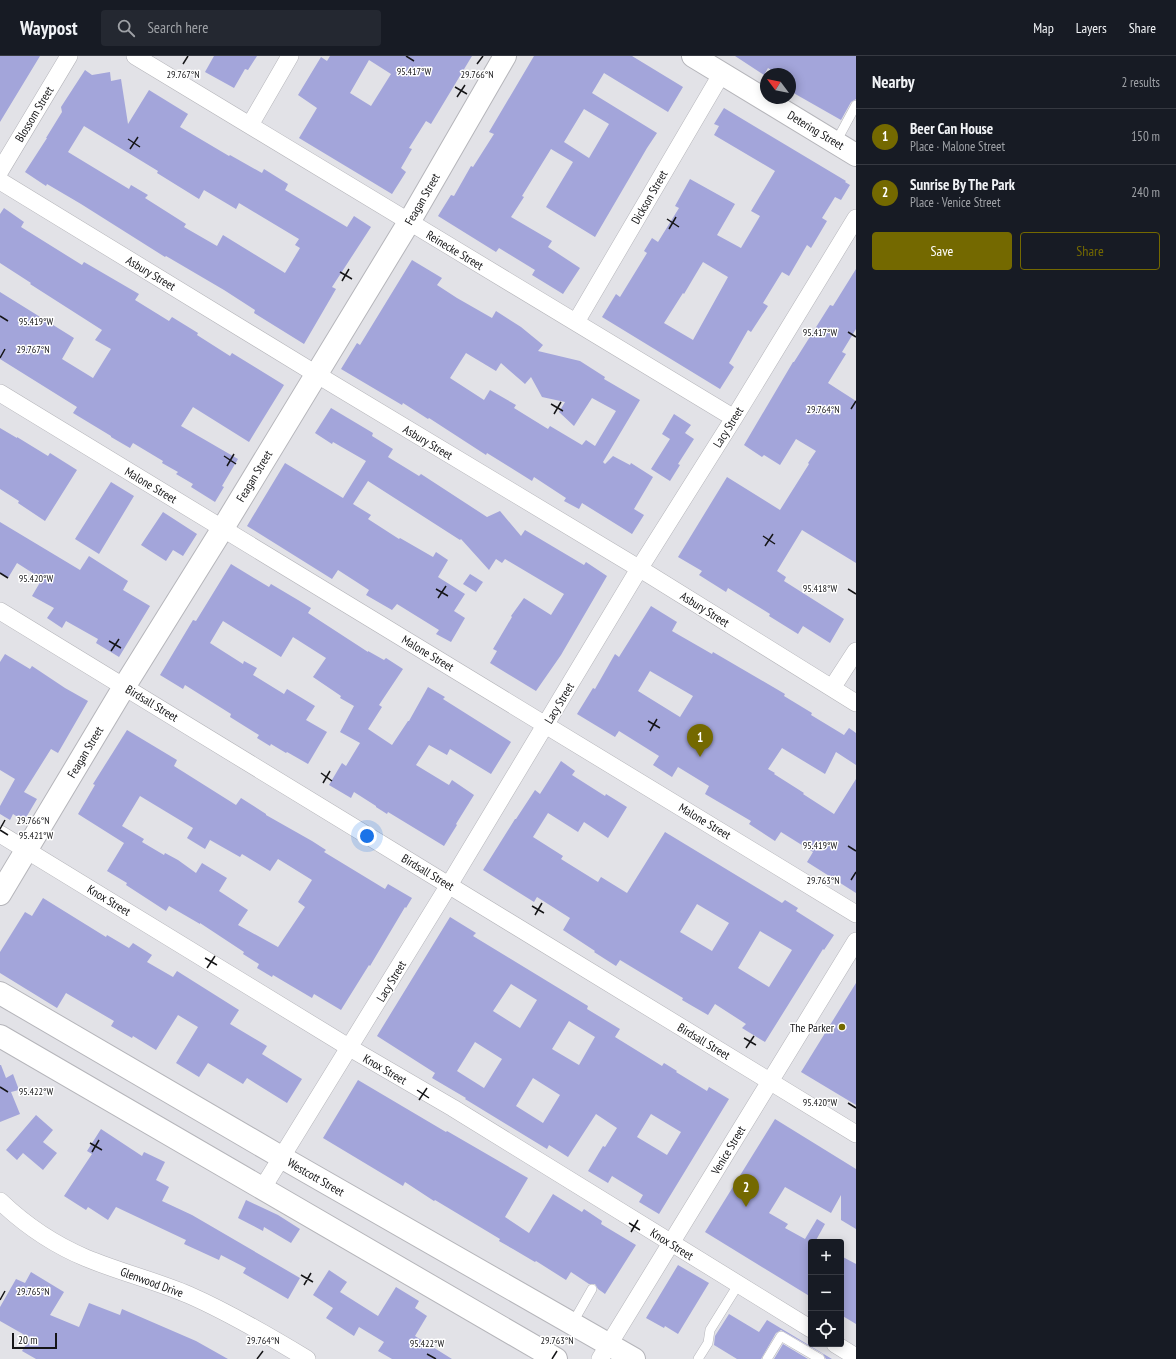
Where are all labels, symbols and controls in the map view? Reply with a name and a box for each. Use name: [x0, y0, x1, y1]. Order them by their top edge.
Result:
search box: [101, 10, 381, 46]
text: Waypost: [20, 16, 77, 40]
icon: search: [115, 17, 137, 39]
text: Search here: [147, 18, 208, 37]
text: Map: [1033, 19, 1054, 37]
text: Layers: [1076, 19, 1107, 37]
text: Share: [1129, 19, 1156, 37]
text: 95.417°W: [397, 65, 431, 78]
text: 29.767°N: [166, 68, 200, 81]
text: 29.766°N: [460, 68, 494, 81]
north arrow: [760, 68, 796, 104]
text: Nearby: [872, 71, 915, 93]
text: 2 results: [1121, 74, 1160, 91]
street label: Blossom Street: [12, 83, 57, 144]
street label: Detering Street: [785, 107, 848, 153]
text: Beer Can House: [910, 119, 993, 138]
text: 1: [882, 128, 888, 145]
text: 150 m: [1131, 128, 1160, 145]
text: Place · Malone Street: [910, 138, 1005, 155]
street label: Dickson Street: [628, 167, 671, 227]
street label: Feagan Street: [401, 170, 443, 228]
text: Sunrise By The Park: [910, 175, 1015, 194]
text: 2: [882, 184, 888, 201]
text: 240 m: [1131, 184, 1160, 201]
text: Place · Venice Street: [910, 194, 1001, 211]
street label: Reinecke Street: [424, 227, 487, 273]
button: Save: [872, 232, 1012, 270]
button: Share: [1020, 232, 1160, 270]
street label: Asbury Street: [124, 252, 179, 294]
text: 95.419°W: [19, 315, 53, 328]
text: 95.417°W: [803, 326, 837, 339]
text: 29.767°N: [16, 343, 50, 356]
street label: Lacy Street: [710, 403, 747, 450]
text: 29.764°N: [806, 403, 840, 416]
street label: Asbury Street: [401, 421, 456, 463]
street label: Feagan Street: [233, 447, 276, 504]
street label: Malone Street: [122, 464, 180, 507]
text: 95.420°W: [19, 572, 53, 585]
text: 95.418°W: [803, 582, 837, 595]
street label: Asbury Street: [678, 588, 733, 630]
street label: Malone Street: [399, 632, 457, 675]
street label: Lacy Street: [541, 679, 577, 726]
street label: Birdsall Street: [123, 681, 182, 725]
street label: Feagan Street: [64, 723, 107, 780]
pin: 1: [687, 724, 713, 757]
street label: Malone Street: [676, 800, 734, 843]
text: 29.766°N: [16, 814, 50, 827]
your location: [357, 826, 377, 846]
text: 95.421°W: [19, 829, 53, 842]
text: 95.419°W: [803, 839, 837, 852]
street label: Birdsall Street: [399, 850, 458, 894]
text: 29.763°N: [806, 874, 840, 887]
street label: Knox Street: [85, 881, 134, 919]
street label: Lacy Street: [373, 957, 409, 1004]
street label: Birdsall Street: [675, 1019, 734, 1063]
place label: The Parker: [790, 1020, 835, 1035]
marker: The Parker: [837, 1022, 847, 1032]
street label: Knox Street: [360, 1051, 410, 1088]
text: 95.422°W: [19, 1085, 53, 1098]
text: 95.420°W: [803, 1096, 837, 1109]
street label: Venice Street: [707, 1122, 749, 1178]
street label: Westcott Street: [285, 1155, 348, 1200]
pin: 2: [733, 1174, 759, 1207]
street label: Knox Street: [648, 1225, 697, 1263]
map controls: [808, 1239, 844, 1347]
button: +: [808, 1239, 844, 1275]
street label: Glenwood Drive: [119, 1264, 186, 1300]
button: −: [808, 1275, 844, 1311]
text: 29.765°N: [16, 1285, 50, 1298]
button: locate: [808, 1311, 844, 1347]
scale bar: [12, 1331, 57, 1350]
text: 20 m: [18, 1333, 37, 1347]
text: 29.764°N: [246, 1334, 280, 1347]
text: 29.763°N: [540, 1334, 574, 1347]
text: 95.422°W: [410, 1337, 444, 1350]

